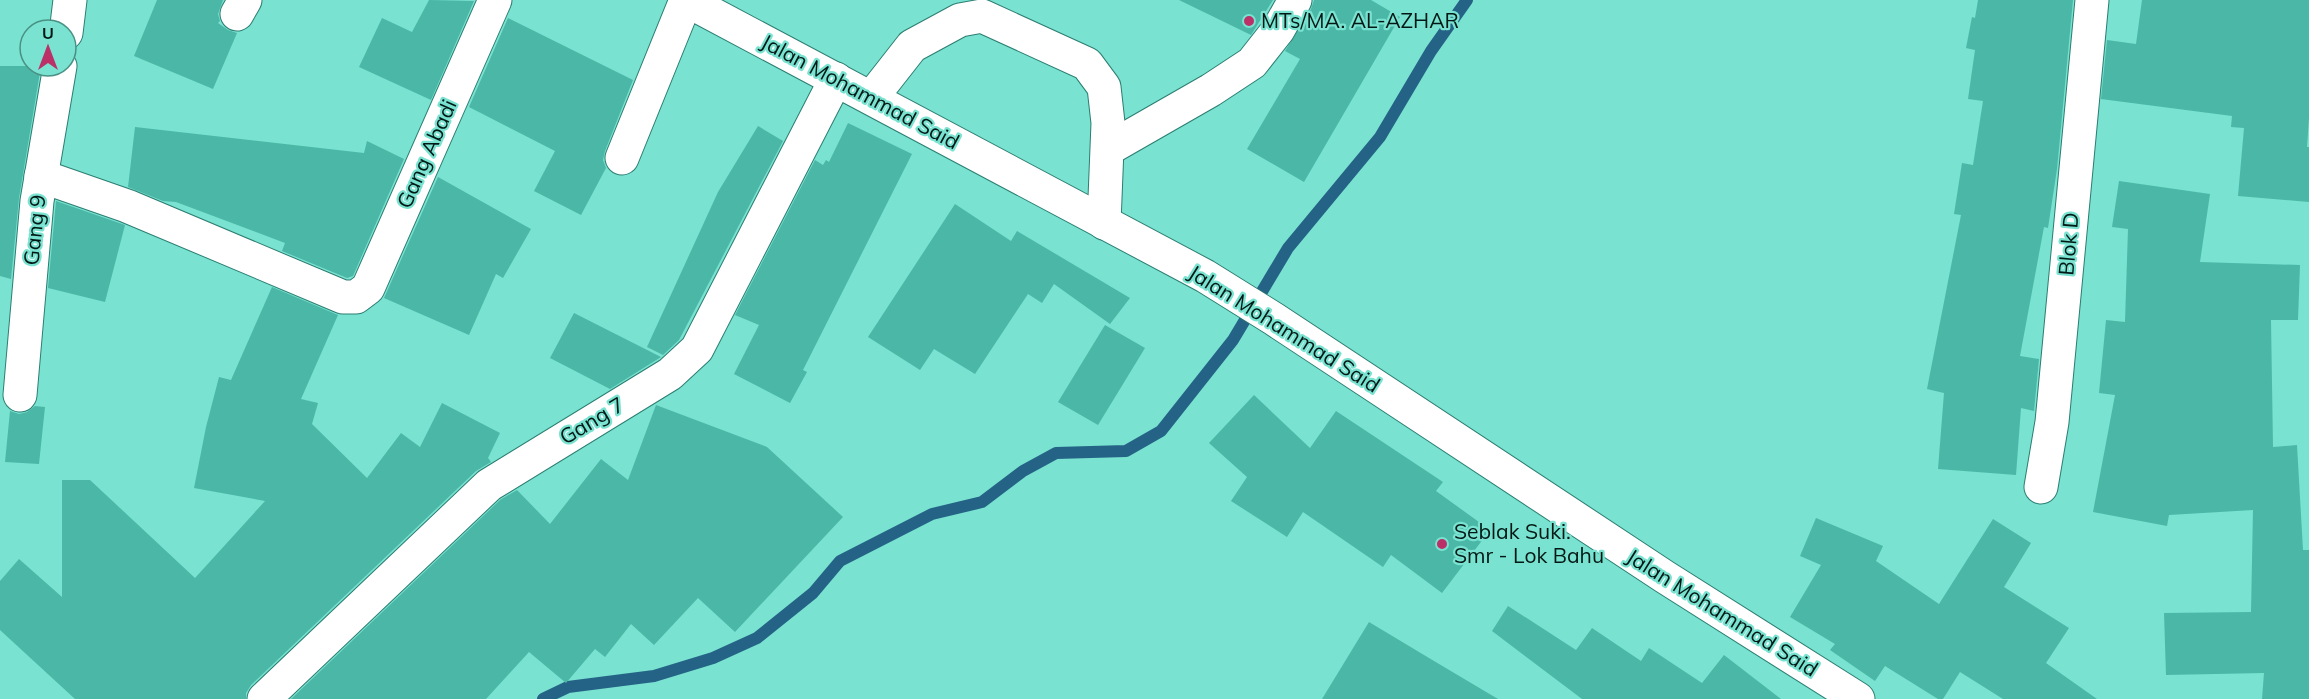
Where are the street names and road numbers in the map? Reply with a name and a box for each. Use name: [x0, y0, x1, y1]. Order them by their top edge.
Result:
street label: Jalan Mohammad Said: [757, 28, 964, 154]
street label: Gang Abadi: [390, 95, 462, 212]
street label: Gang 9: [17, 193, 51, 267]
street label: Blok D: [2052, 211, 2084, 277]
street label: Jalan Mohammad Said: [1184, 259, 1385, 398]
street label: Gang 7: [554, 391, 629, 450]
street label: Jalan Mohammad Said: [1622, 543, 1823, 682]

